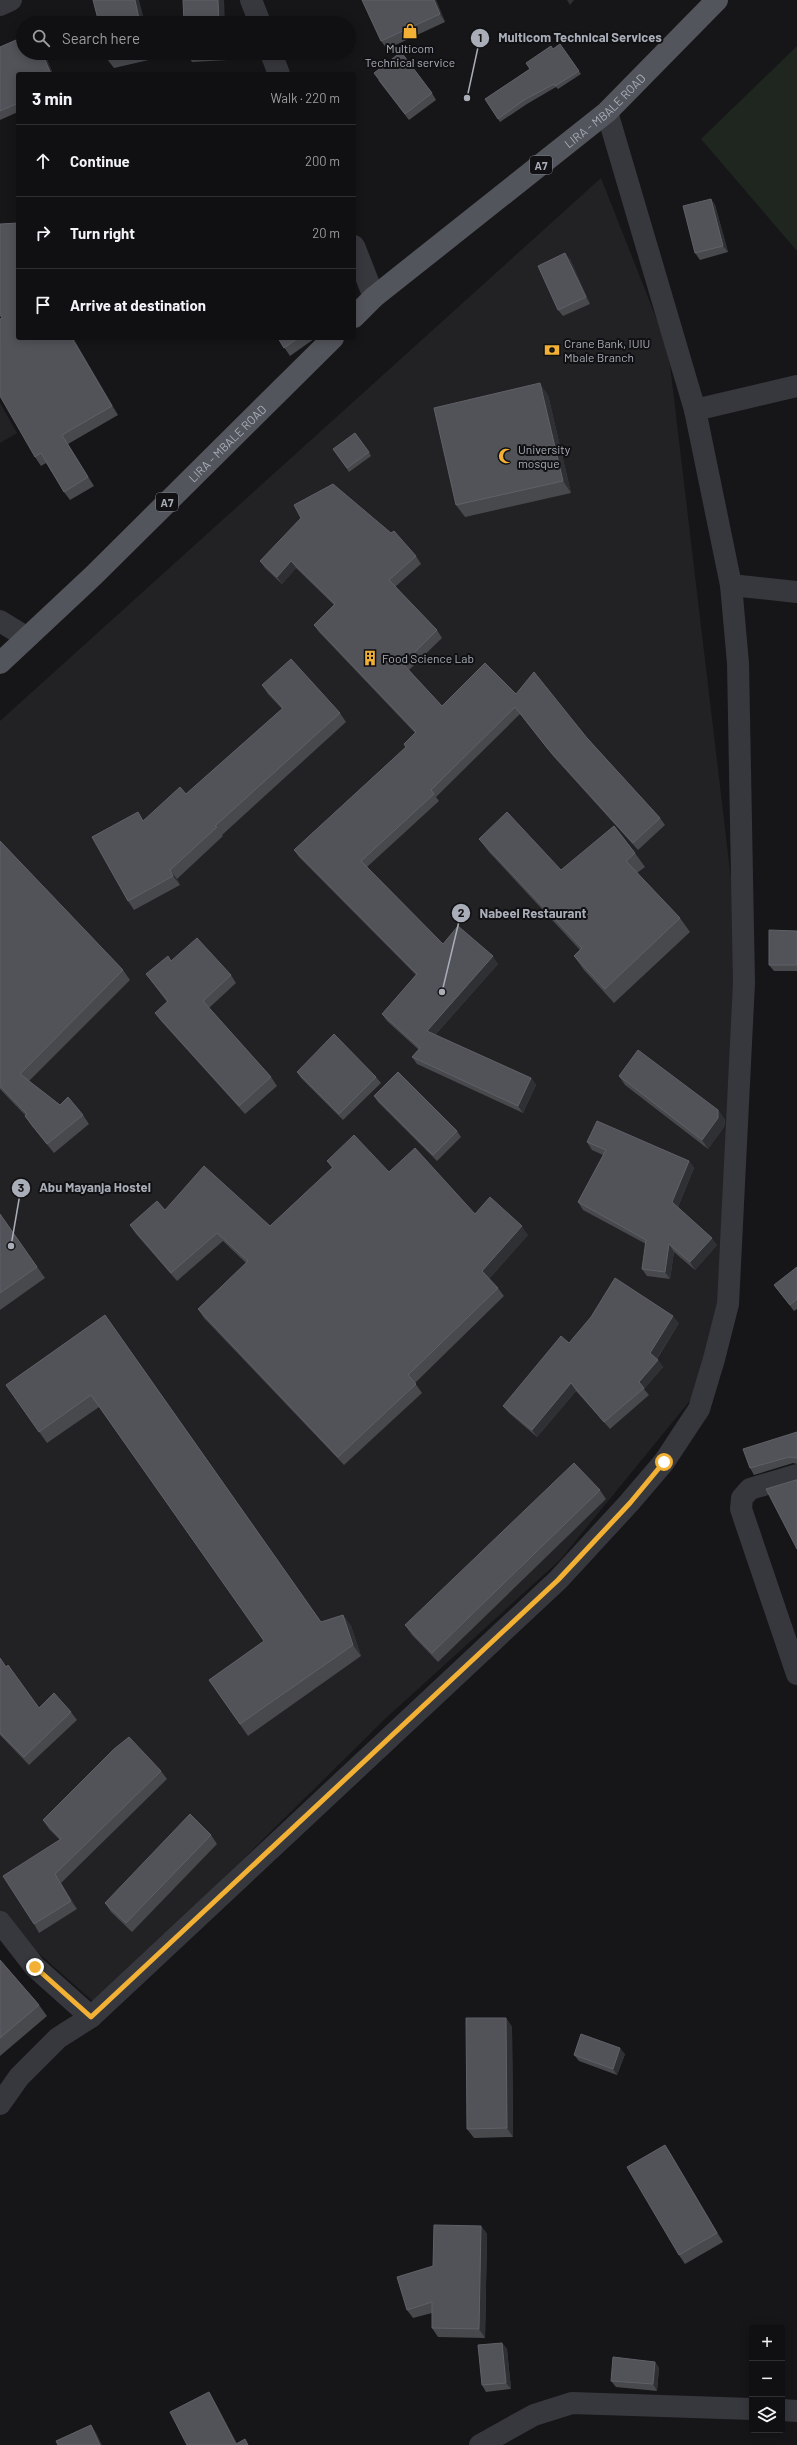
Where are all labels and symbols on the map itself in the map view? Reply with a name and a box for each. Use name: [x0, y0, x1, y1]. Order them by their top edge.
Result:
shop icon: Multicom Technical service: [401, 22, 419, 40]
callout: Multicom Technical Services: [470, 25, 670, 50]
text: Multicom Technical Services: [498, 29, 662, 45]
text: 1: [478, 30, 482, 44]
place label: Multicom Technical service: [365, 41, 455, 69]
street label: LIRA - MBALE ROAD: [561, 71, 648, 150]
road number: A7: [530, 156, 552, 174]
place label: Crane Bank, IUIU Mbale Branch: [564, 336, 650, 364]
bank icon: Crane Bank, IUIU Mbale Branch: [543, 341, 561, 359]
street label: LIRA - MBALE ROAD: [185, 402, 269, 485]
place label: University mosque: [518, 442, 571, 470]
mosque icon: University mosque: [497, 447, 515, 465]
road number: A7: [156, 493, 178, 511]
building icon: Food Science Lab: [361, 649, 379, 667]
place label: Food Science Lab: [382, 651, 474, 665]
callout: Nabeel Restaurant: [451, 901, 594, 926]
text: 2: [458, 905, 465, 919]
text: Nabeel Restaurant: [480, 905, 587, 921]
callout: Abu Mayanja Hostel: [11, 1175, 159, 1200]
text: Abu Mayanja Hostel: [39, 1179, 151, 1195]
text: 3: [18, 1180, 24, 1194]
route start: [655, 1453, 673, 1471]
route end: [26, 1958, 44, 1976]

